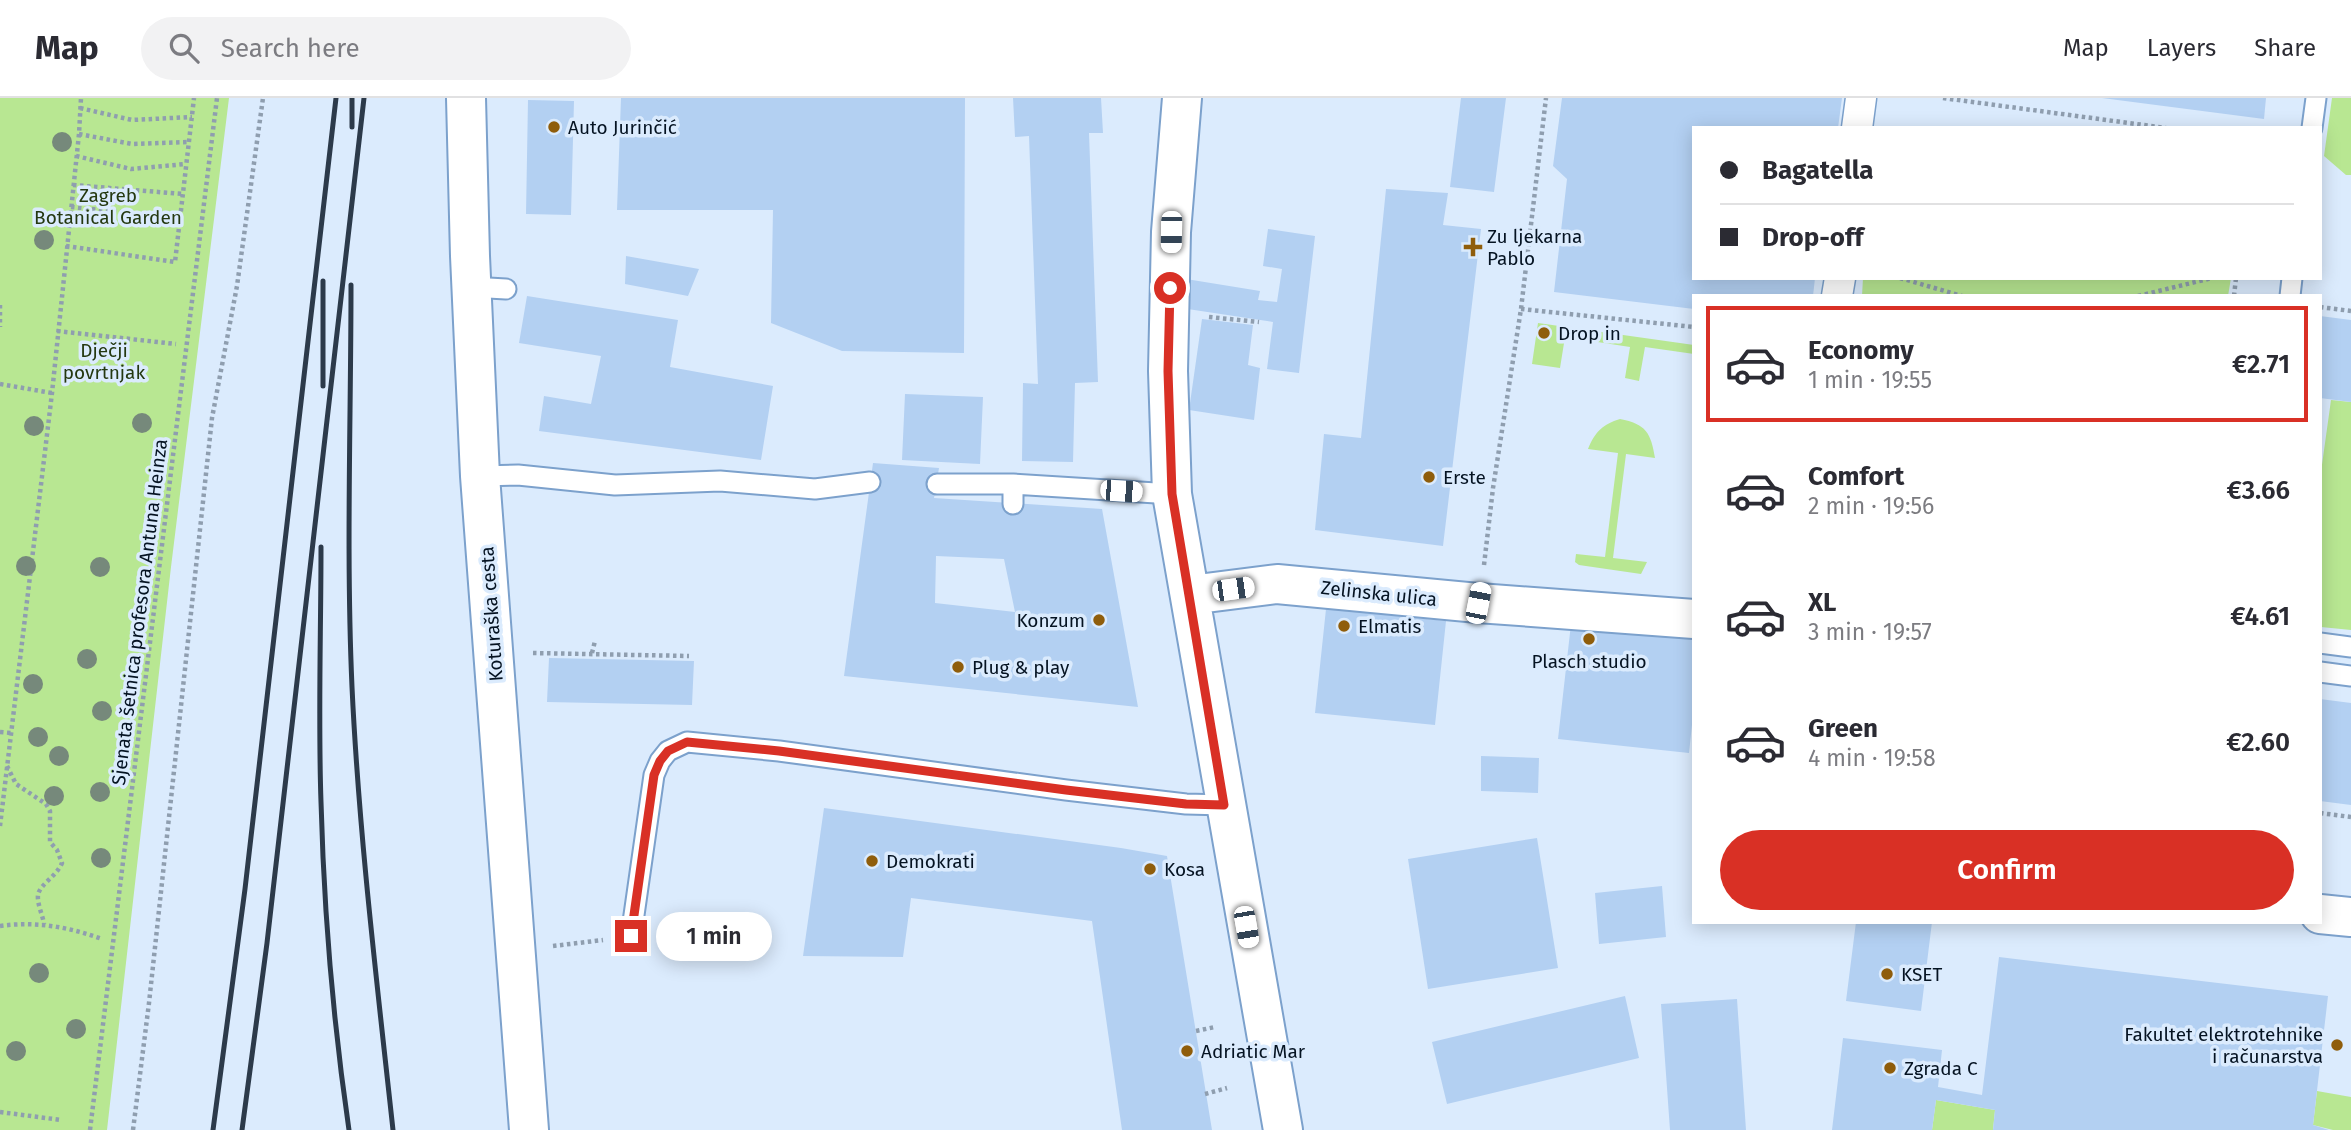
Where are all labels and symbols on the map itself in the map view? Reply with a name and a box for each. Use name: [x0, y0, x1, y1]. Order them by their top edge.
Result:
place label: Auto Jurinčić: [568, 116, 677, 139]
marker: Auto Jurinčić: [546, 119, 562, 135]
park label: Zagreb Botanical Garden: [34, 184, 182, 229]
car: [1161, 211, 1182, 253]
place label: Zu ljekarna Pablo: [1487, 225, 1582, 270]
marker: Zu ljekarna Pablo: [1465, 239, 1481, 255]
route start: [1154, 272, 1186, 304]
place label: Drop in: [1558, 322, 1621, 345]
marker: Drop in: [1536, 325, 1552, 341]
park label: Dječji povrtnjak: [63, 339, 145, 384]
street label: Sjenata šetnica profesora Antuna Heinza: [107, 438, 172, 787]
place label: Erste: [1443, 466, 1486, 489]
marker: Erste: [1421, 469, 1437, 485]
car: [1100, 479, 1143, 503]
street label: Koturaška cesta: [475, 546, 508, 682]
car: [1211, 576, 1256, 602]
street label: Zelinska ulica: [1320, 576, 1438, 611]
car: [1464, 580, 1493, 626]
place label: Konzum: [1016, 609, 1085, 632]
marker: Konzum: [1091, 612, 1107, 628]
place label: Elmatis: [1358, 615, 1421, 638]
marker: Elmatis: [1336, 618, 1352, 634]
marker: Plasch studio: [1581, 631, 1597, 647]
place label: Plasch studio: [1531, 650, 1647, 673]
place label: Plug & play: [972, 656, 1070, 679]
marker: Plug & play: [950, 659, 966, 675]
place label: Demokrati: [886, 850, 975, 873]
marker: Demokrati: [864, 853, 880, 869]
place label: Kosa: [1164, 858, 1205, 881]
marker: Kosa: [1142, 861, 1158, 877]
car: [1233, 904, 1260, 950]
callout: 1 min: [656, 912, 771, 960]
route end: [615, 920, 647, 952]
place label: KSET: [1901, 963, 1943, 986]
marker: KSET: [1879, 966, 1895, 982]
place label: Fakultet elektrotehnike i računarstva: [2124, 1023, 2323, 1068]
marker: Fakultet elektrotehnike i računarstva: [2329, 1037, 2345, 1053]
place label: Adriatic Mar: [1201, 1040, 1306, 1063]
marker: Adriatic Mar: [1179, 1043, 1195, 1059]
place label: Zgrada C: [1904, 1057, 1978, 1080]
marker: Zgrada C: [1882, 1060, 1898, 1076]

